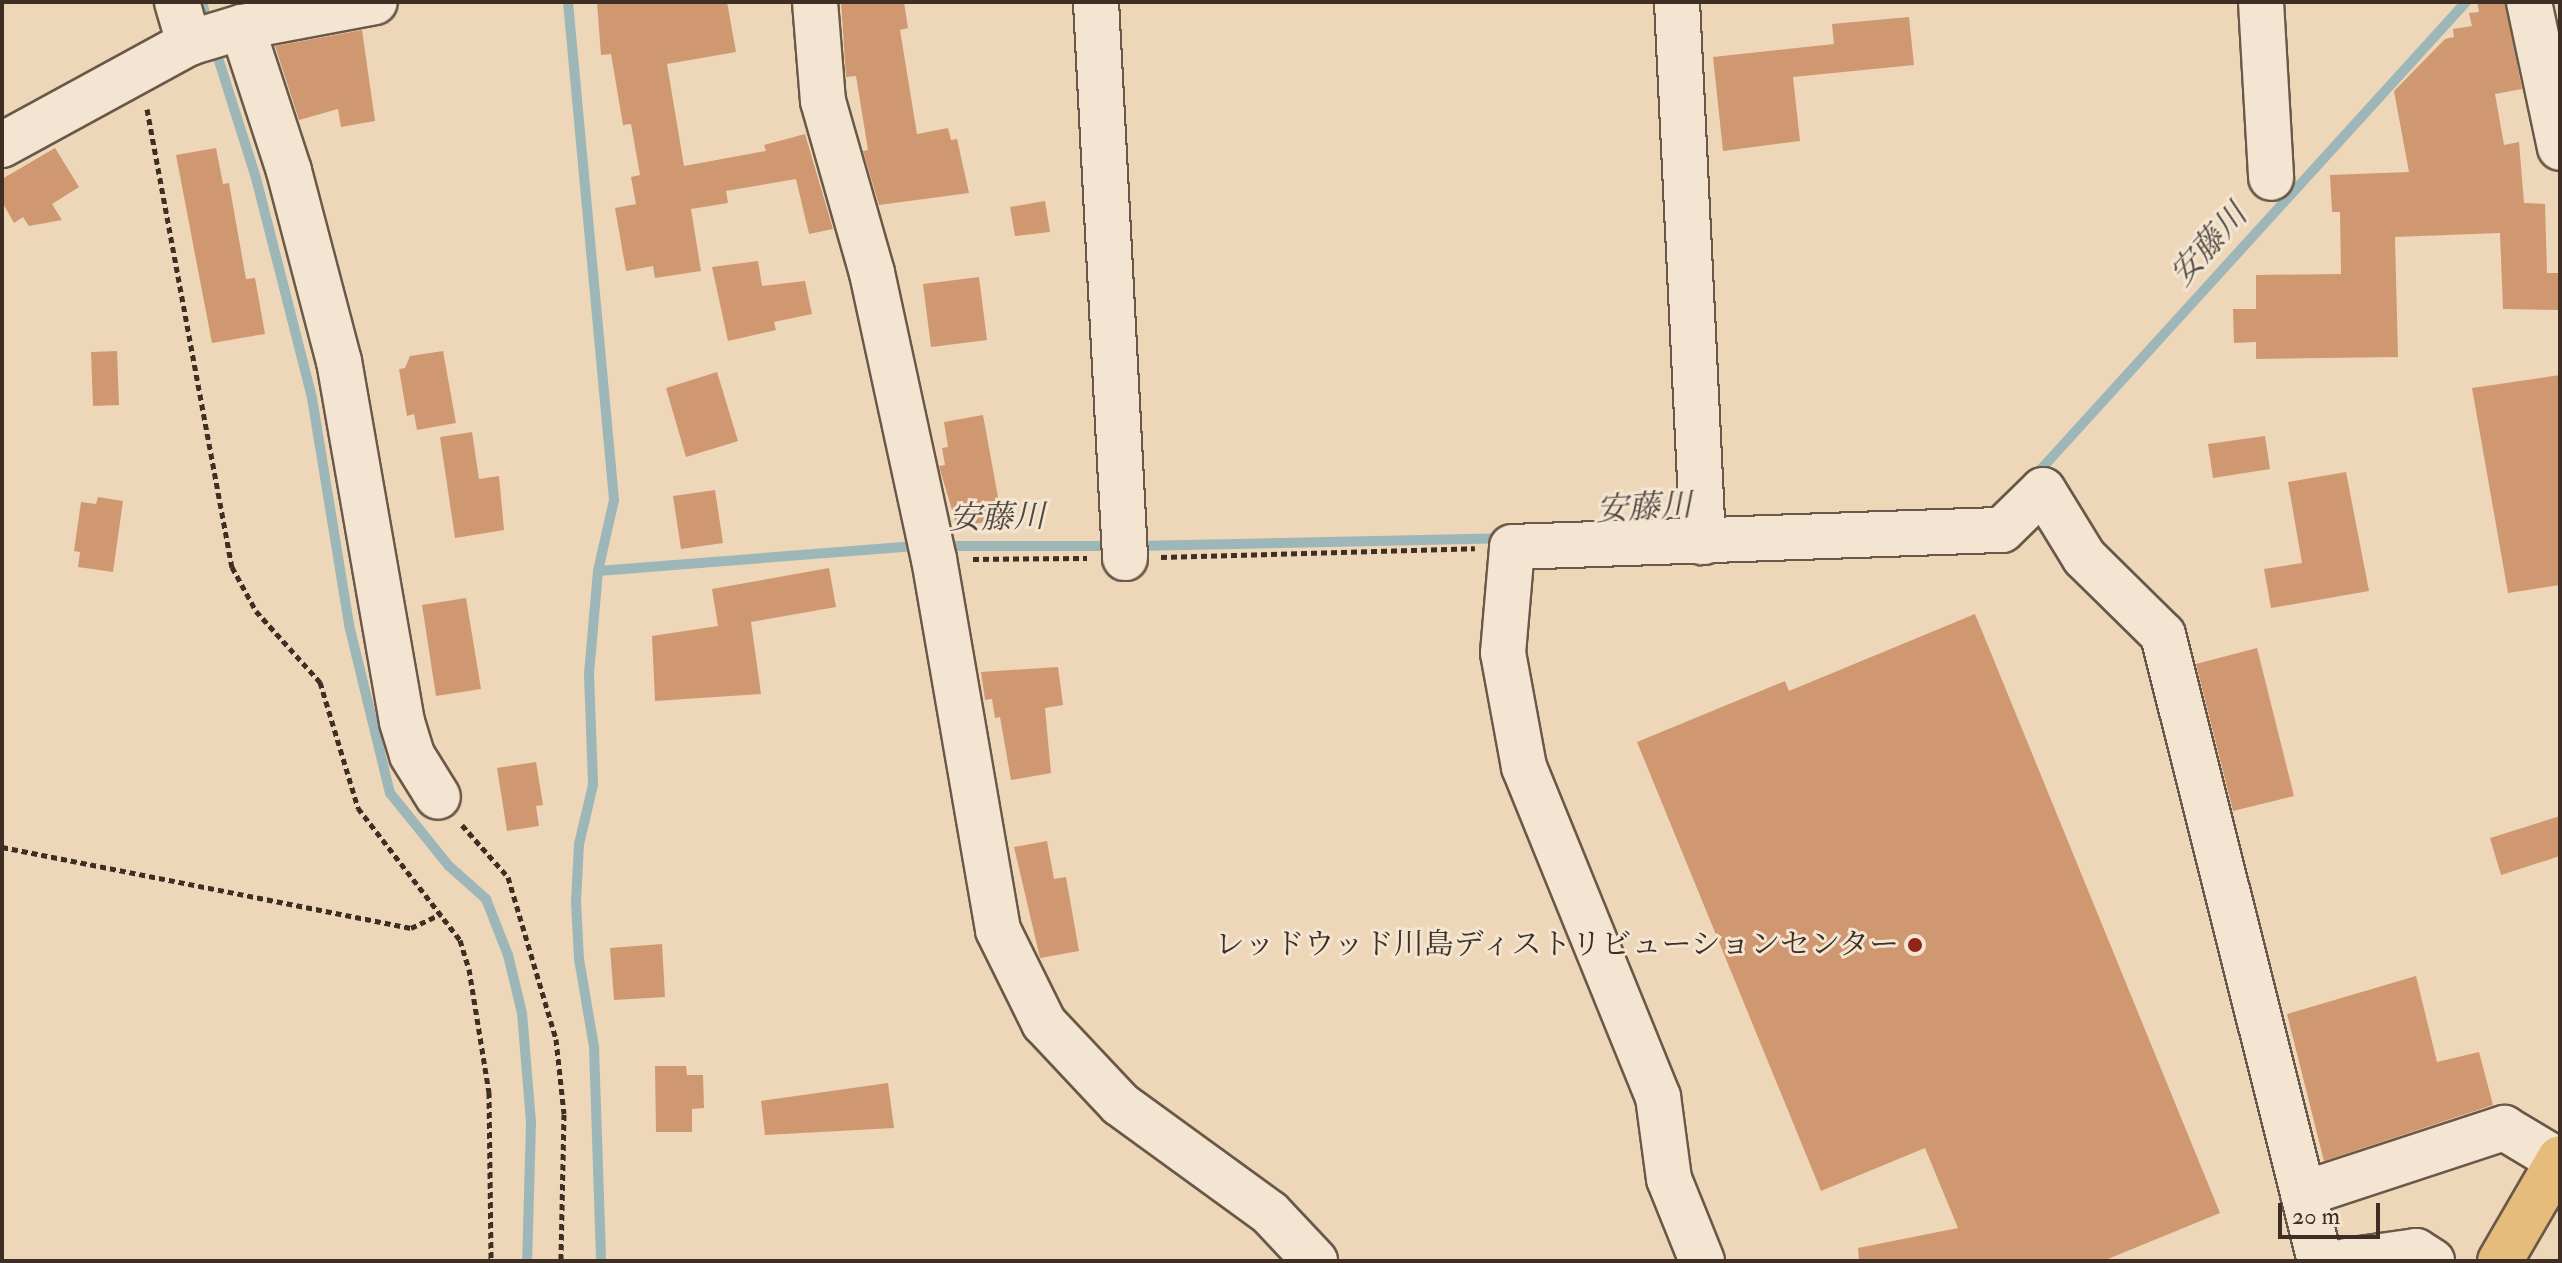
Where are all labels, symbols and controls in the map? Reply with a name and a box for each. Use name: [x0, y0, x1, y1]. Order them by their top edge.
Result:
water label: 安藤川: [2163, 196, 2255, 294]
water label: 安藤川: [1595, 486, 1693, 530]
water label: 安藤川: [949, 498, 1045, 538]
place label: レッドウッド川島ディストリビューションセンター: [1209, 927, 1899, 963]
marker: レッドウッド川島ディストリビューションセンター: [1906, 936, 1924, 954]
scale bar: [2282, 1187, 2384, 1237]
text: 20 m: [2292, 1201, 2340, 1232]

